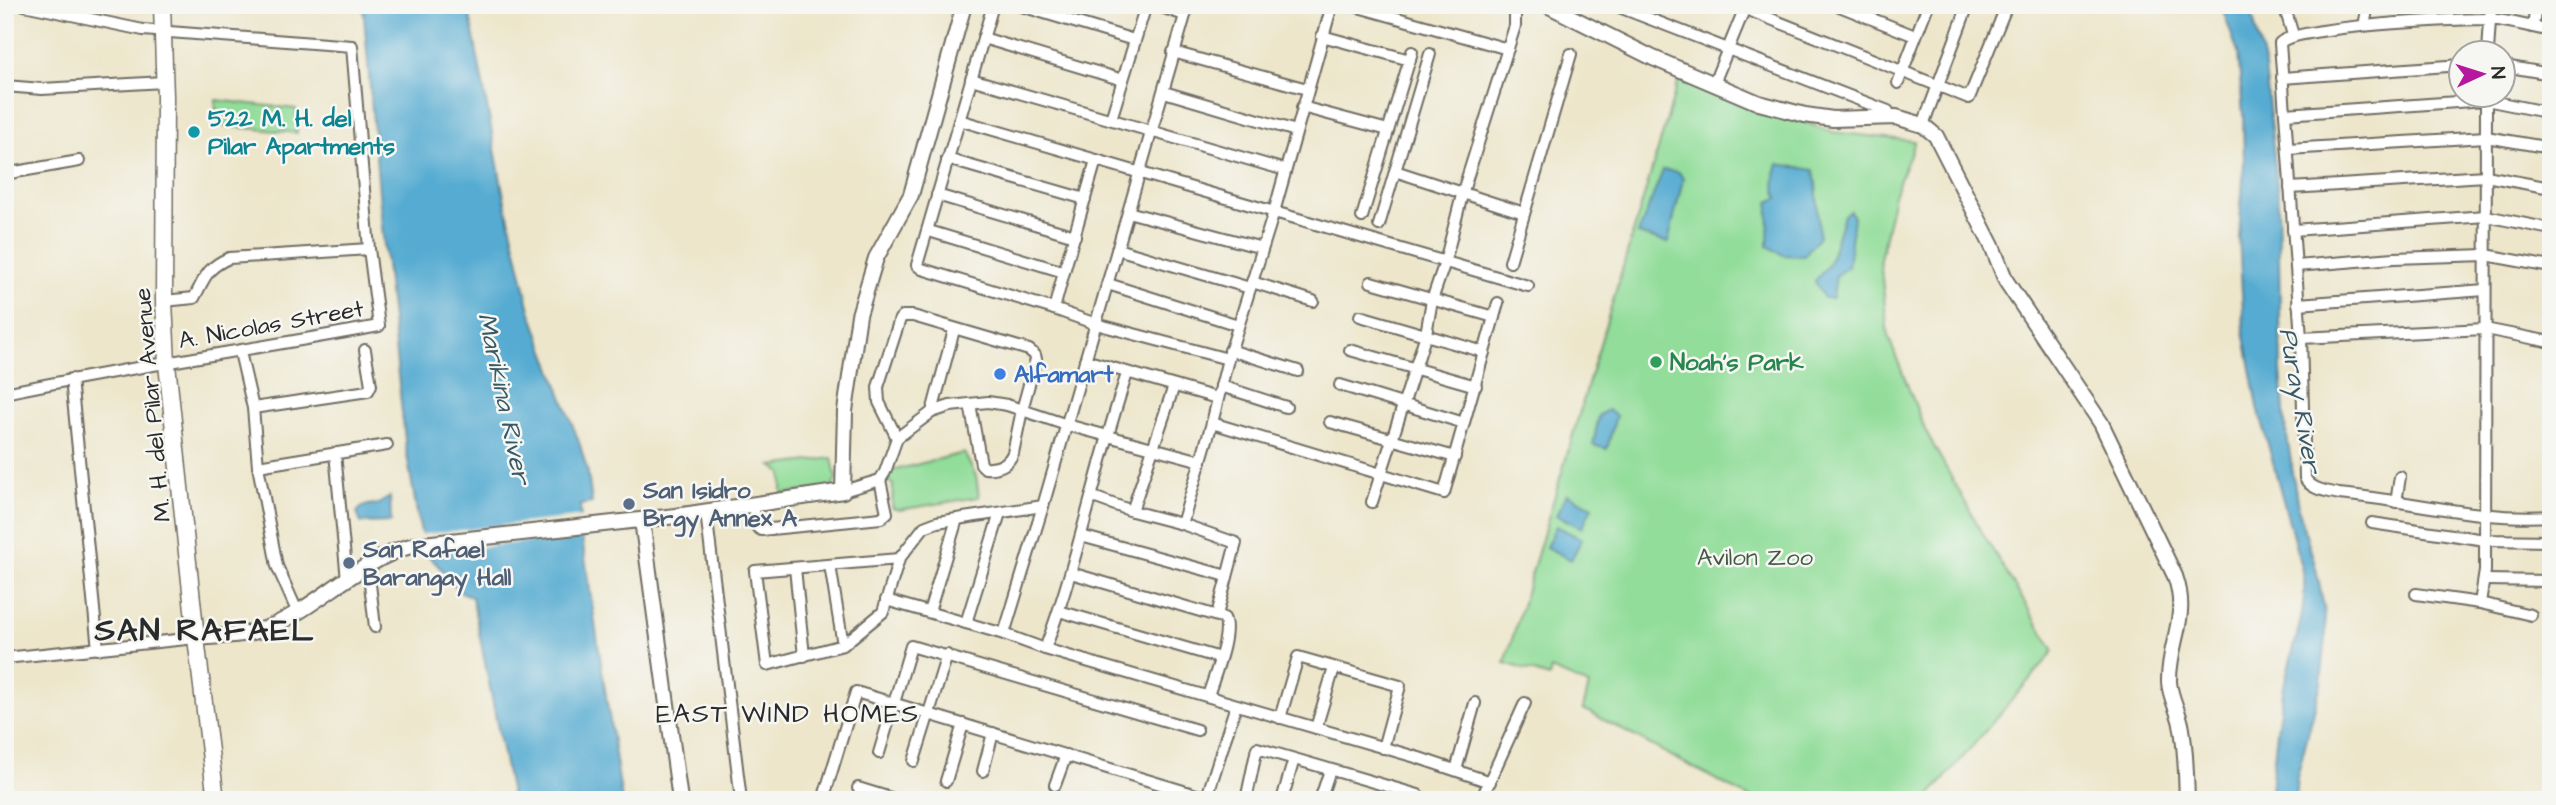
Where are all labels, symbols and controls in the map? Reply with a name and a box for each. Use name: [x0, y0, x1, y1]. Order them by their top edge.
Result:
north arrow: [2448, 38, 2518, 108]
text: N: [2484, 66, 2511, 80]
place label: 522 M. H. del Pilar Apartments: [208, 102, 395, 164]
marker: 522 M. H. del Pilar Apartments: [186, 124, 202, 140]
street label: M. H. del Pilar Avenue: [126, 286, 180, 523]
street label: A. Nicolas Street: [176, 292, 367, 358]
water label: Marikina River: [468, 309, 540, 490]
water label: Puray River: [2269, 325, 2331, 478]
place label: Noah's Park: [1670, 346, 1804, 380]
marker: Noah's Park: [1648, 354, 1664, 370]
place label: Alfamart: [1014, 358, 1114, 392]
marker: Alfamart: [992, 366, 1008, 382]
place label: San Isidro Brgy Annex A: [642, 474, 798, 538]
marker: San Isidro Brgy Annex A: [621, 496, 637, 512]
place label: San Rafael Barangay Hall: [362, 533, 512, 597]
park label: Avilon Zoo: [1697, 541, 1814, 575]
marker: San Rafael Barangay Hall: [341, 555, 357, 571]
district label: SAN RAFAEL: [94, 608, 316, 653]
district label: EAST WIND HOMES: [656, 696, 920, 732]

